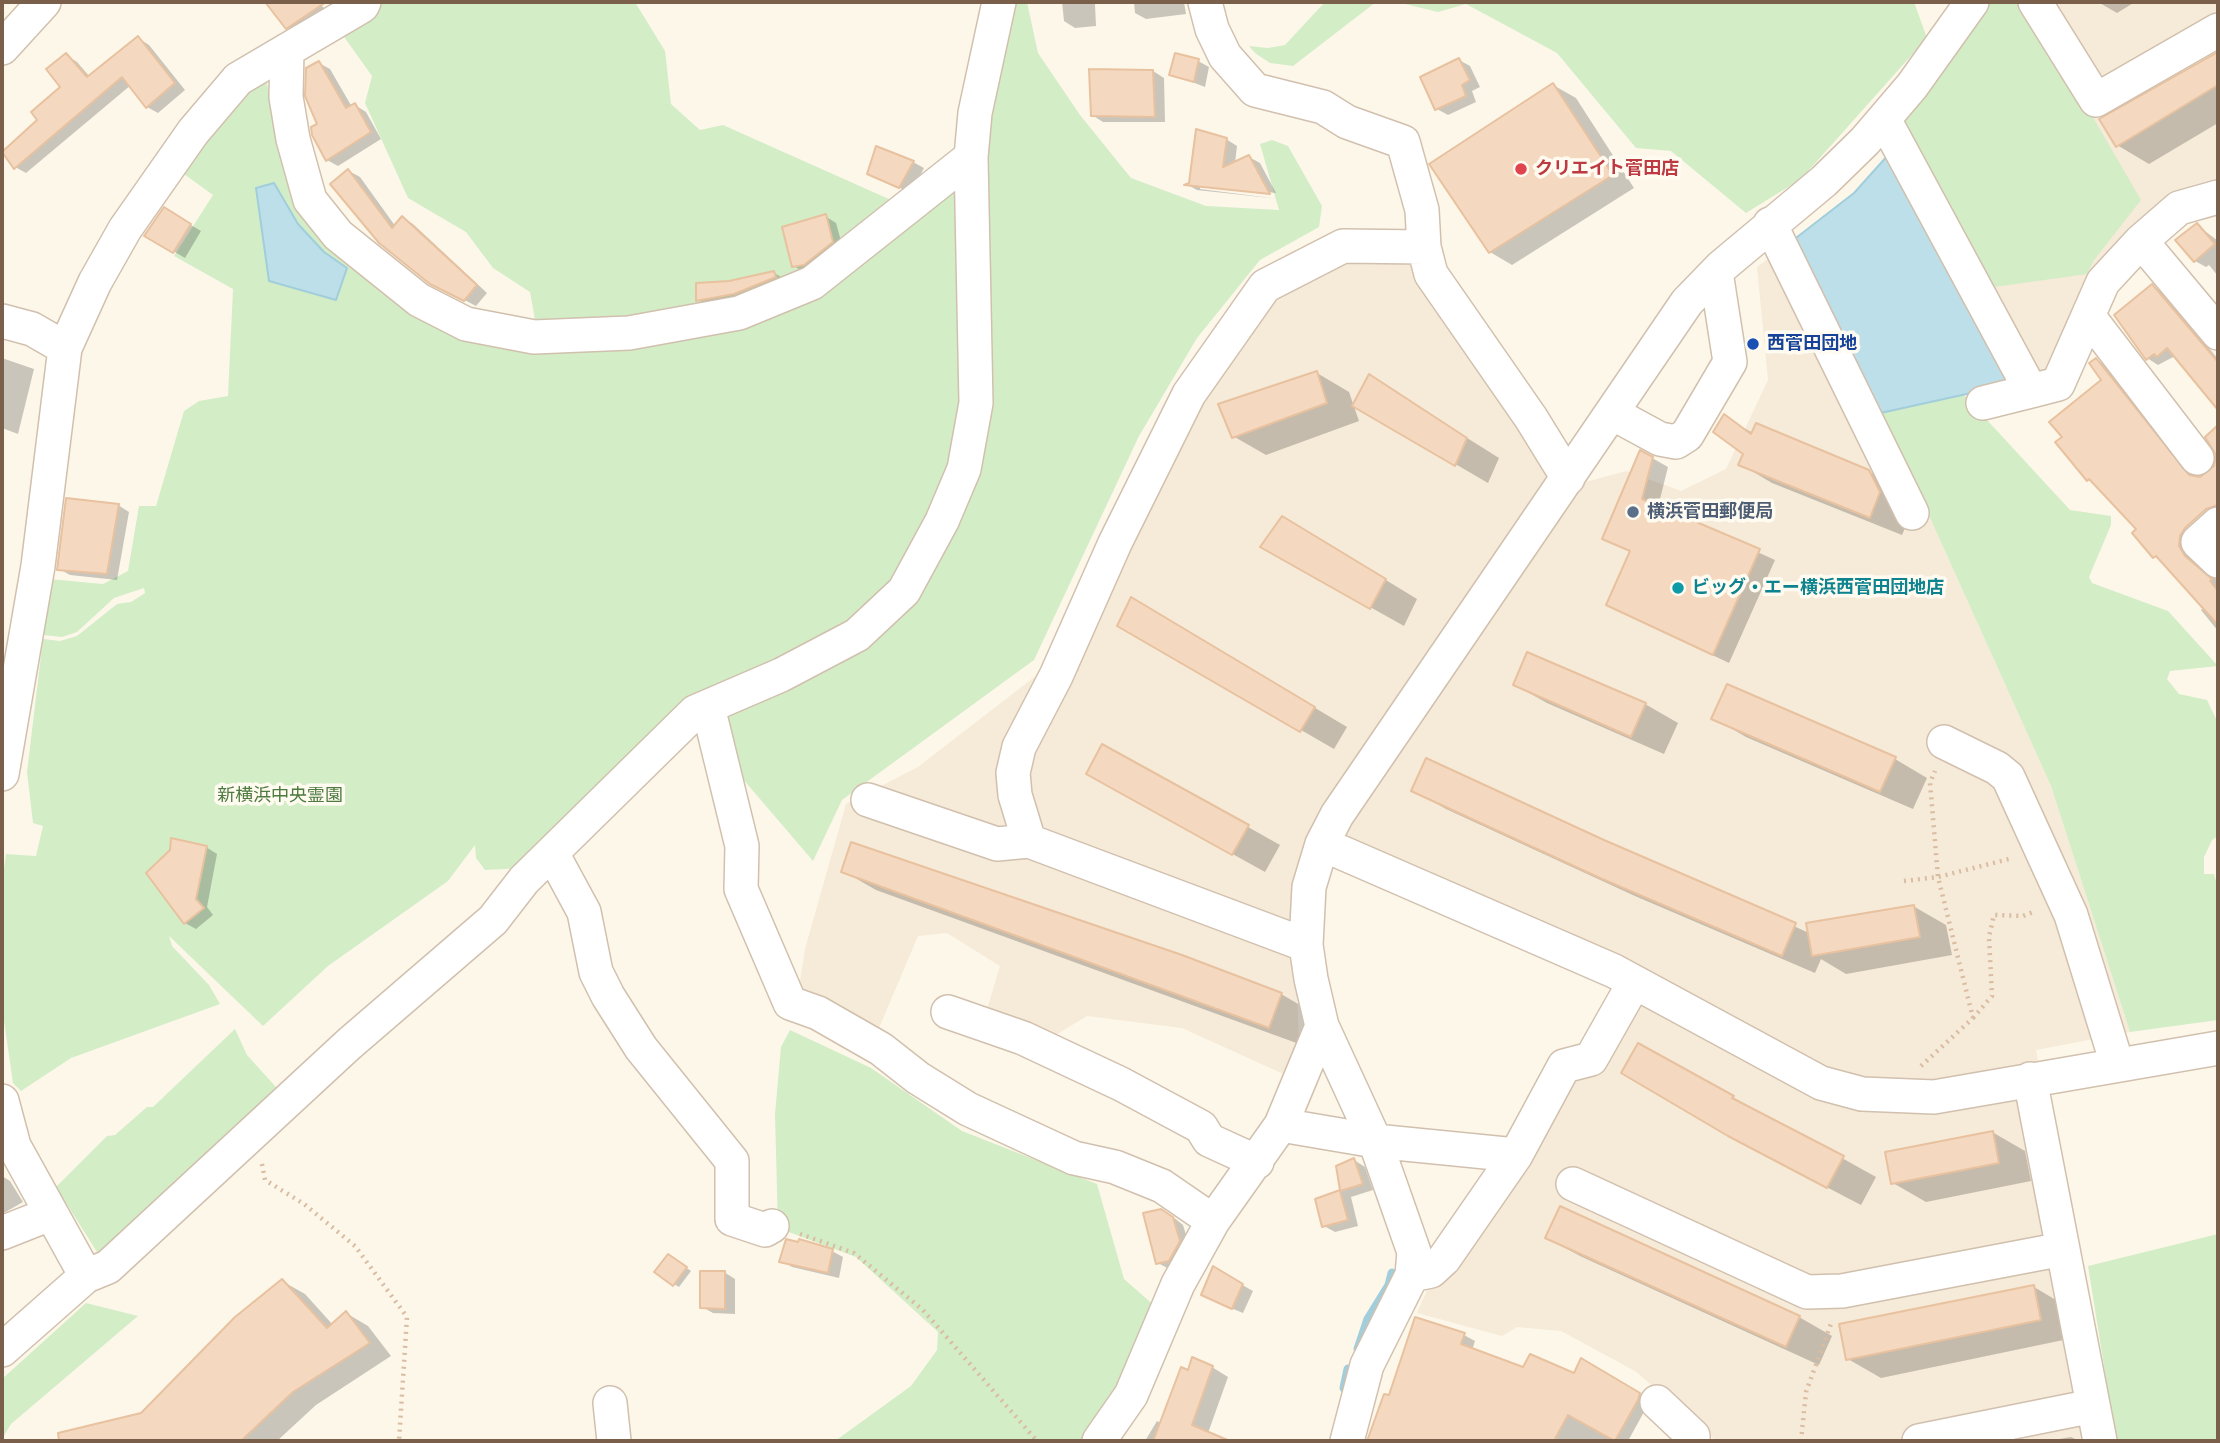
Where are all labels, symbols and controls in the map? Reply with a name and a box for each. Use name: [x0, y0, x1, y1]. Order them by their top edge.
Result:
place label: クリエイト菅田店: [1535, 158, 1679, 180]
marker: クリエイト菅田店: [1513, 161, 1529, 177]
place label: 西菅田団地: [1767, 333, 1857, 355]
marker: 西菅田団地: [1745, 336, 1761, 352]
place label: 横浜菅田郵便局: [1647, 501, 1773, 523]
marker: 横浜菅田郵便局: [1625, 504, 1641, 520]
place label: ビッグ・エー横浜西菅田団地店: [1692, 577, 1944, 599]
marker: ビッグ・エー横浜西菅田団地店: [1670, 580, 1686, 596]
park label: 新横浜中央霊園: [217, 785, 343, 807]

